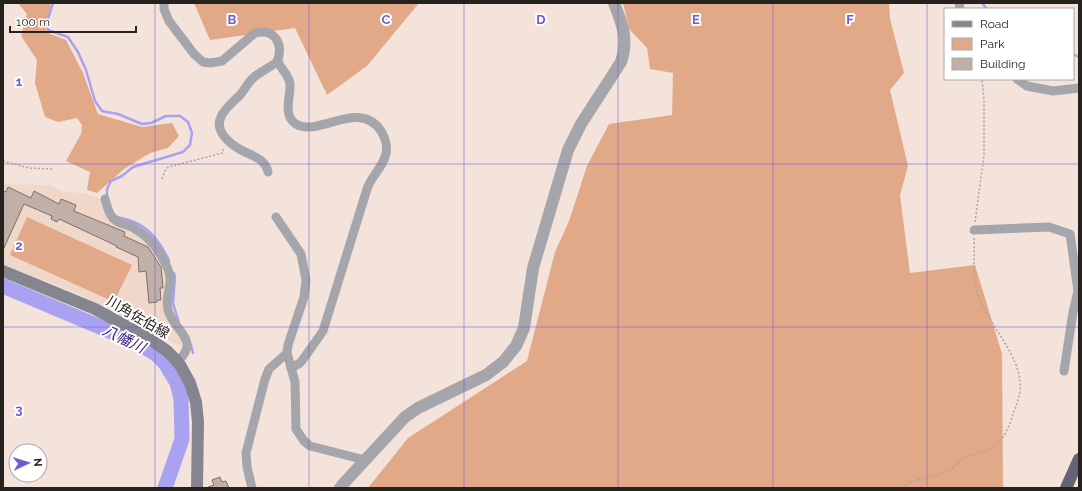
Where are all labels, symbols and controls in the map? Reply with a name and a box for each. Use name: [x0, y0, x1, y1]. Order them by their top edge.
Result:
scale bar: [10, 8, 136, 34]
legend: [944, 8, 1074, 80]
text: B: [228, 12, 237, 27]
text: C: [382, 12, 391, 27]
text: D: [536, 12, 546, 27]
text: E: [692, 12, 700, 27]
text: F: [846, 12, 854, 27]
text: 100 m: [16, 15, 50, 29]
text: Road: [980, 17, 1009, 31]
text: Park: [980, 37, 1005, 51]
text: Building: [980, 57, 1026, 71]
text: 1: [16, 74, 23, 89]
text: 2: [15, 238, 23, 253]
street label: 川角佐伯線: [104, 293, 172, 341]
water label: 八幡川: [100, 321, 150, 358]
text: 3: [15, 402, 23, 417]
north arrow: [8, 443, 48, 483]
text: N: [31, 458, 44, 467]

